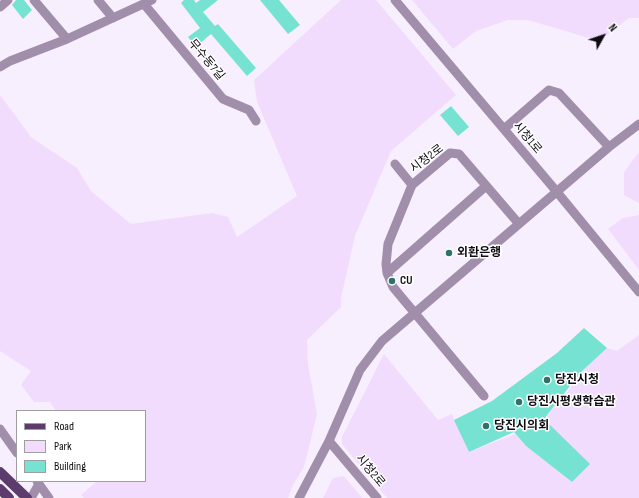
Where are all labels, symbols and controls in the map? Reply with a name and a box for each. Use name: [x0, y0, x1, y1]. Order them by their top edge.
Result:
north arrow: [583, 16, 623, 56]
text: N: [606, 22, 619, 34]
street label: 무수동7길: [185, 37, 227, 83]
street label: 시청1로: [509, 119, 545, 157]
street label: 시청2로: [407, 142, 447, 176]
place label: 외환은행: [457, 246, 501, 260]
marker: 외환은행: [444, 248, 454, 258]
place label: CU: [400, 274, 412, 288]
marker: CU: [387, 276, 397, 286]
place label: 당진시청: [555, 373, 599, 387]
marker: 당진시청: [542, 375, 552, 385]
place label: 당진시평생학습관: [527, 395, 615, 409]
marker: 당진시평생학습관: [514, 397, 524, 407]
legend: [16, 410, 146, 482]
text: Road: [54, 419, 74, 434]
place label: 당진시의회: [494, 419, 549, 433]
marker: 당진시의회: [481, 421, 491, 431]
text: Park: [54, 439, 72, 454]
street label: 시청2로: [352, 452, 388, 490]
text: Building: [54, 459, 86, 474]

